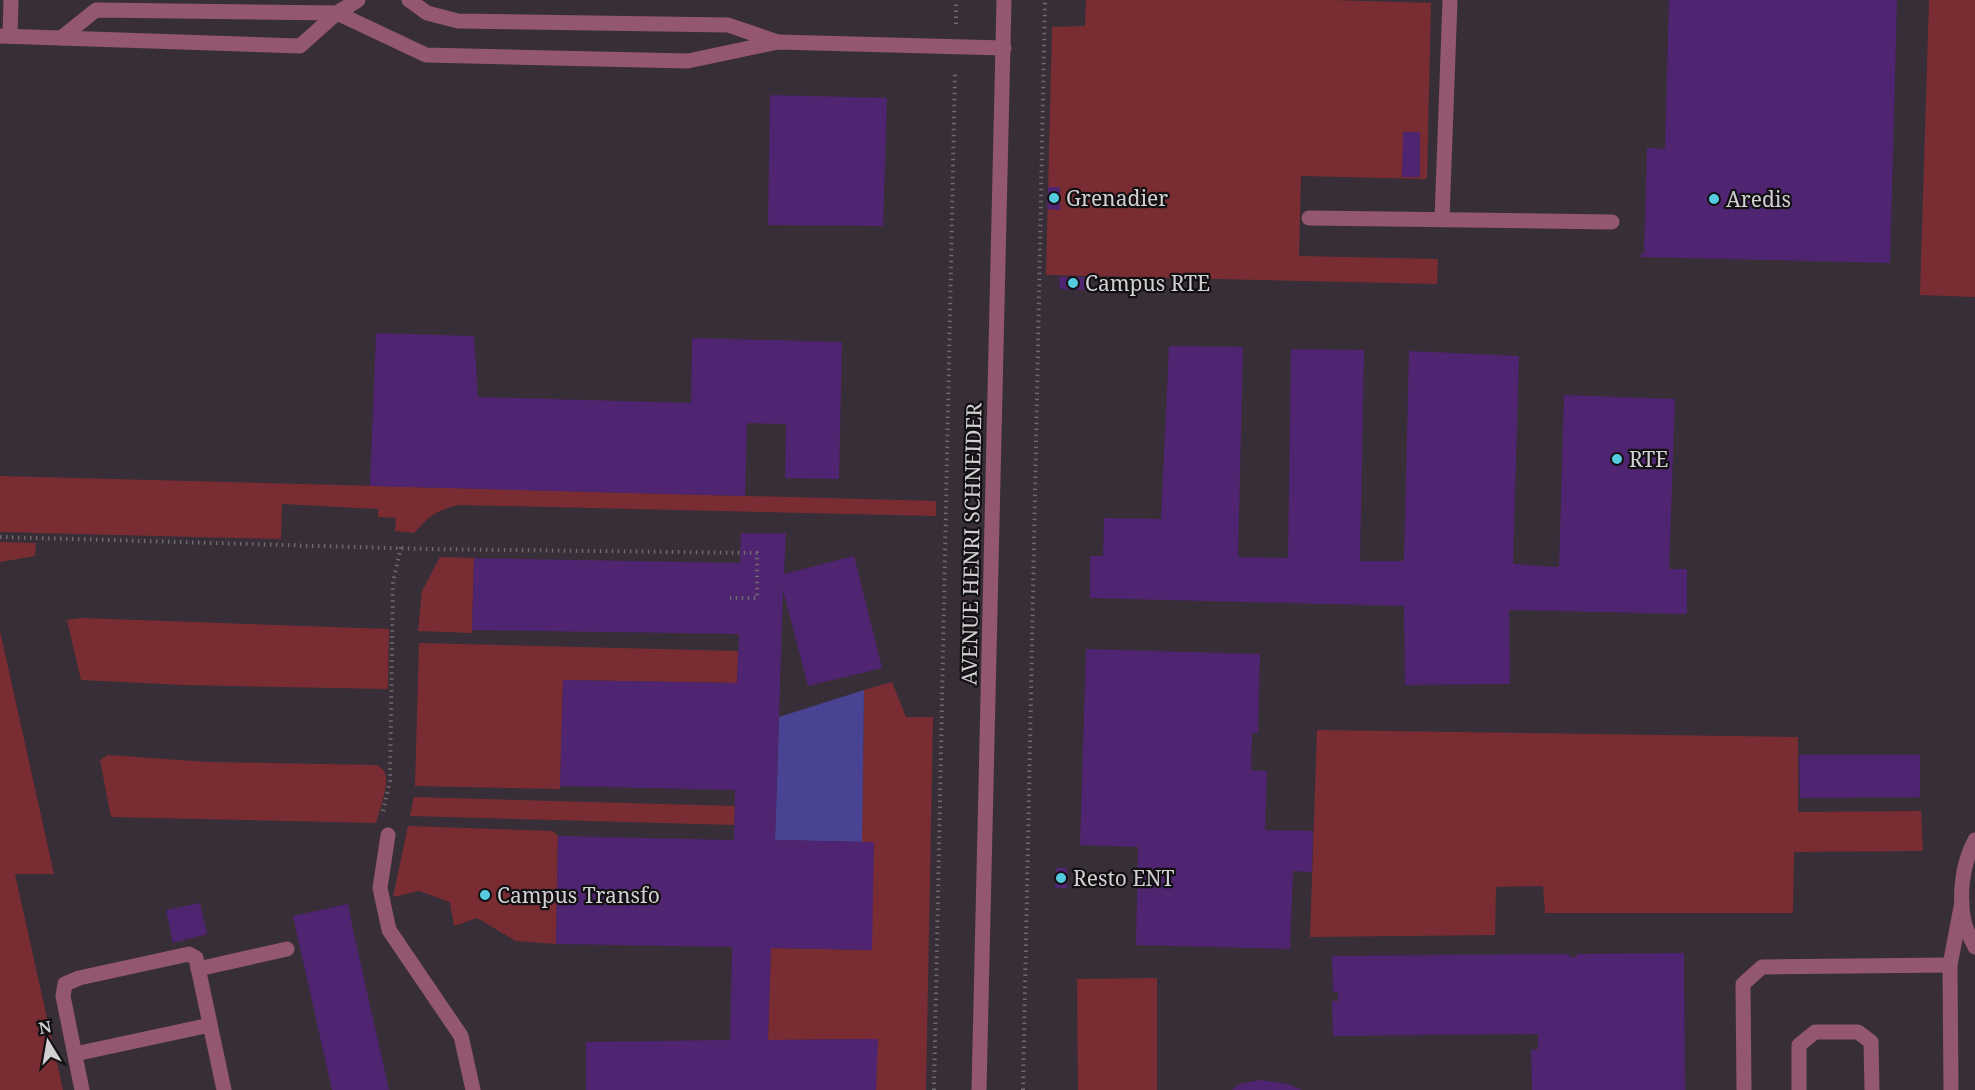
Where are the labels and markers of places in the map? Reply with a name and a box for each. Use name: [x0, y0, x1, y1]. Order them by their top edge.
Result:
place label: Grenadier: [1066, 184, 1168, 212]
place label: Aredis: [1726, 185, 1791, 213]
marker: Grenadier: [1047, 191, 1061, 205]
marker: Aredis: [1707, 192, 1721, 206]
place label: Campus RTE: [1085, 269, 1210, 297]
marker: Campus RTE: [1066, 276, 1080, 290]
place label: RTE: [1629, 445, 1668, 473]
marker: RTE: [1610, 452, 1624, 466]
place label: Resto ENT: [1073, 864, 1175, 892]
marker: Resto ENT: [1054, 871, 1068, 885]
place label: Campus Transfo: [497, 881, 660, 909]
marker: Campus Transfo: [478, 888, 492, 902]

